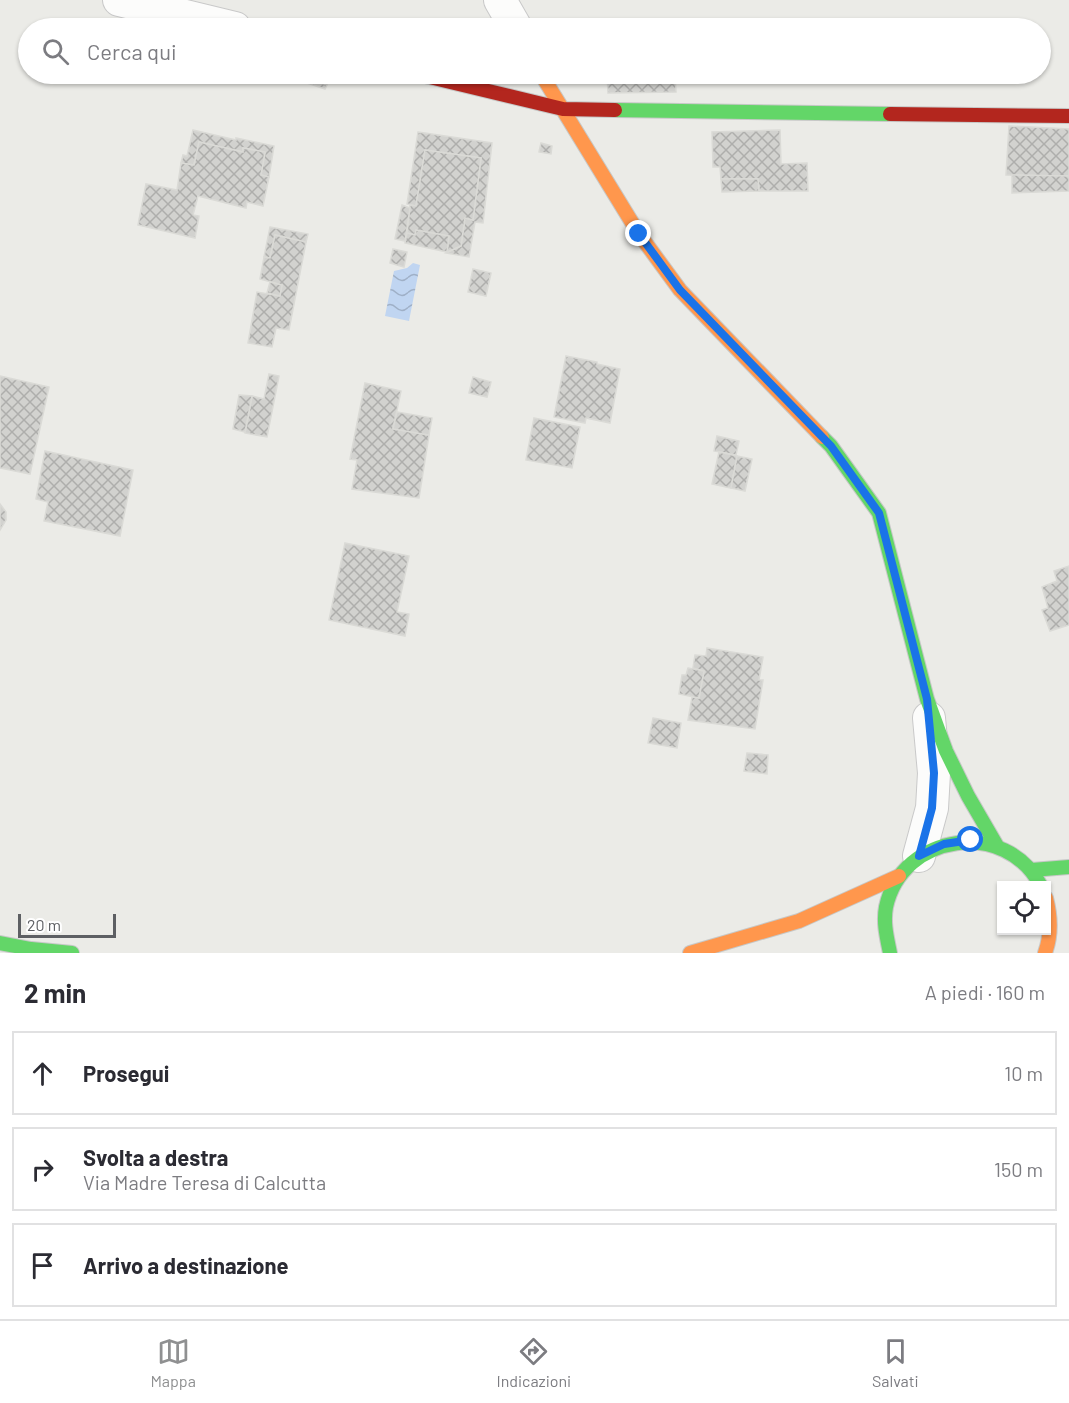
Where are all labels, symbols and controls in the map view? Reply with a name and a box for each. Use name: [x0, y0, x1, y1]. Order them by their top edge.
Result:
search box: [18, 18, 1051, 84]
icon: search: [39, 35, 72, 68]
text: Cerca qui: [87, 38, 177, 64]
route end: [625, 220, 651, 246]
route start: [957, 826, 983, 852]
map controls: [997, 881, 1051, 935]
button: locate: [997, 881, 1051, 935]
scale bar: [18, 911, 116, 938]
text: 20 m: [27, 915, 61, 934]
text: 2 min: [24, 977, 86, 1008]
text: A piedi · 160 m: [925, 980, 1045, 1004]
icon: ahead: [26, 1057, 59, 1090]
text: Prosegui: [83, 1060, 169, 1086]
text: 10 m: [1004, 1061, 1043, 1085]
text: Svolta a destra: [83, 1144, 228, 1170]
icon: right: [26, 1153, 59, 1186]
text: 150 m: [994, 1157, 1043, 1181]
text: Via Madre Teresa di Calcutta: [83, 1170, 326, 1194]
icon: arrive: [26, 1249, 59, 1282]
text: Arrivo a destinazione: [83, 1252, 289, 1278]
tab: Mappa: [150, 1335, 196, 1390]
tab: Indicazioni: [497, 1335, 571, 1390]
tab: Salvati: [872, 1335, 919, 1390]

